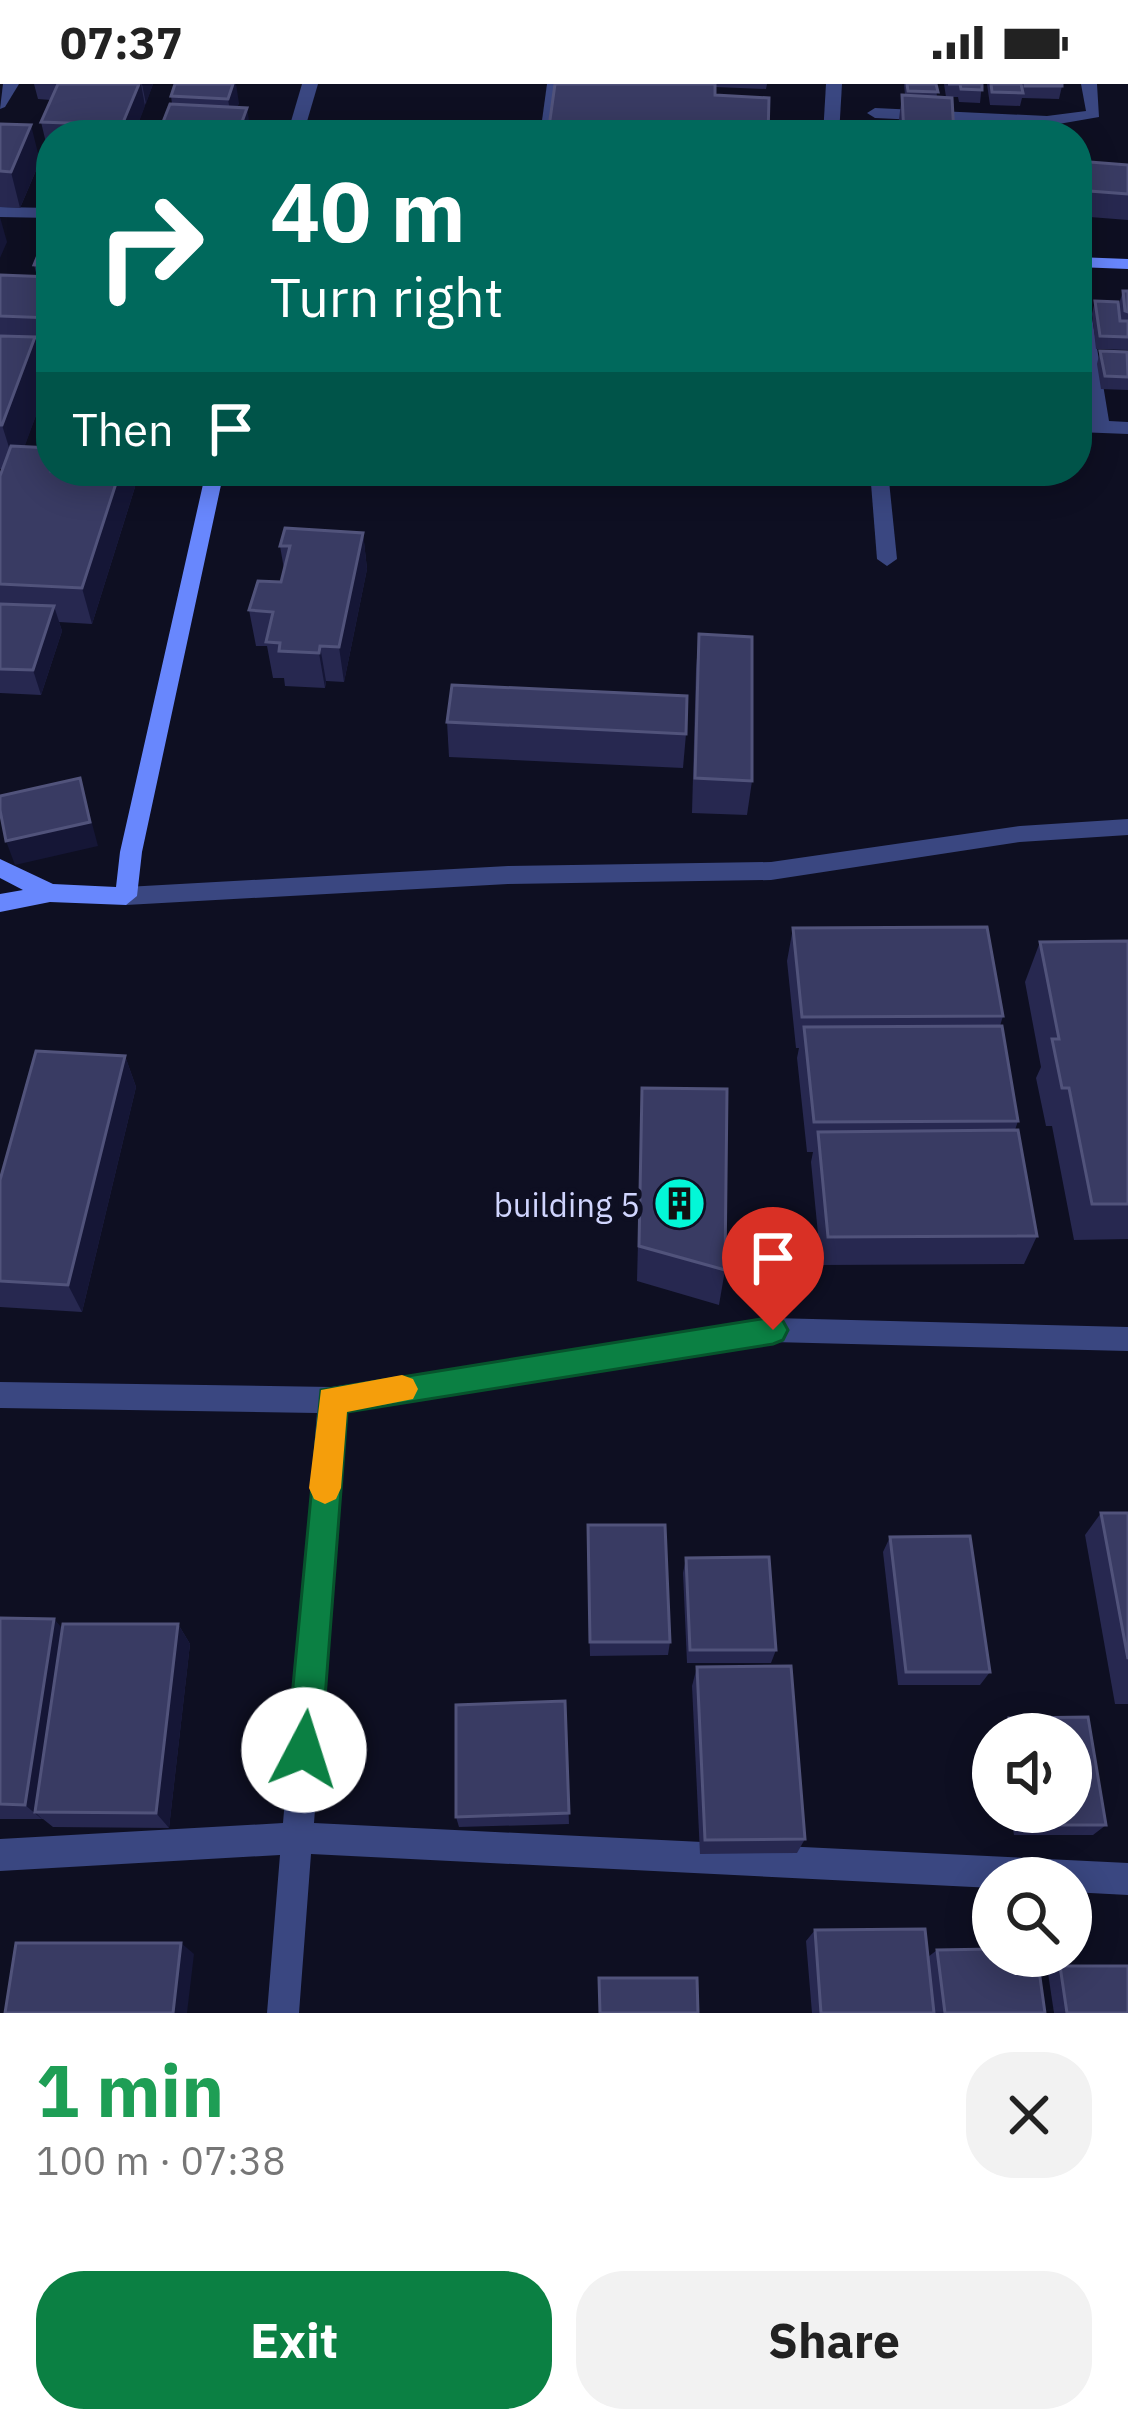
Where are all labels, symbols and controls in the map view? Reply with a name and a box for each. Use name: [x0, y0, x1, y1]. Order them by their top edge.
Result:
text: 07:37: [60, 13, 183, 71]
text: 40 m: [270, 156, 466, 265]
icon: right: [72, 168, 228, 324]
text: Turn right: [270, 262, 504, 332]
icon: arrive: [198, 396, 264, 462]
text: Then: [72, 400, 174, 458]
building icon: building 5: [651, 1176, 707, 1232]
place label: building 5: [494, 1183, 640, 1226]
pin: [722, 1207, 824, 1330]
icon: arrive: [740, 1225, 806, 1291]
position arrow: [241, 1687, 367, 1813]
map controls: [972, 1713, 1092, 1977]
button: sound: [972, 1713, 1092, 1833]
button: search: [972, 1857, 1092, 1977]
text: 1 min: [36, 2043, 224, 2137]
button: close: [966, 2052, 1092, 2178]
text: 100 m · 07:38: [36, 2135, 286, 2186]
button: Exit: [36, 2271, 552, 2409]
button: Share: [576, 2271, 1092, 2409]

